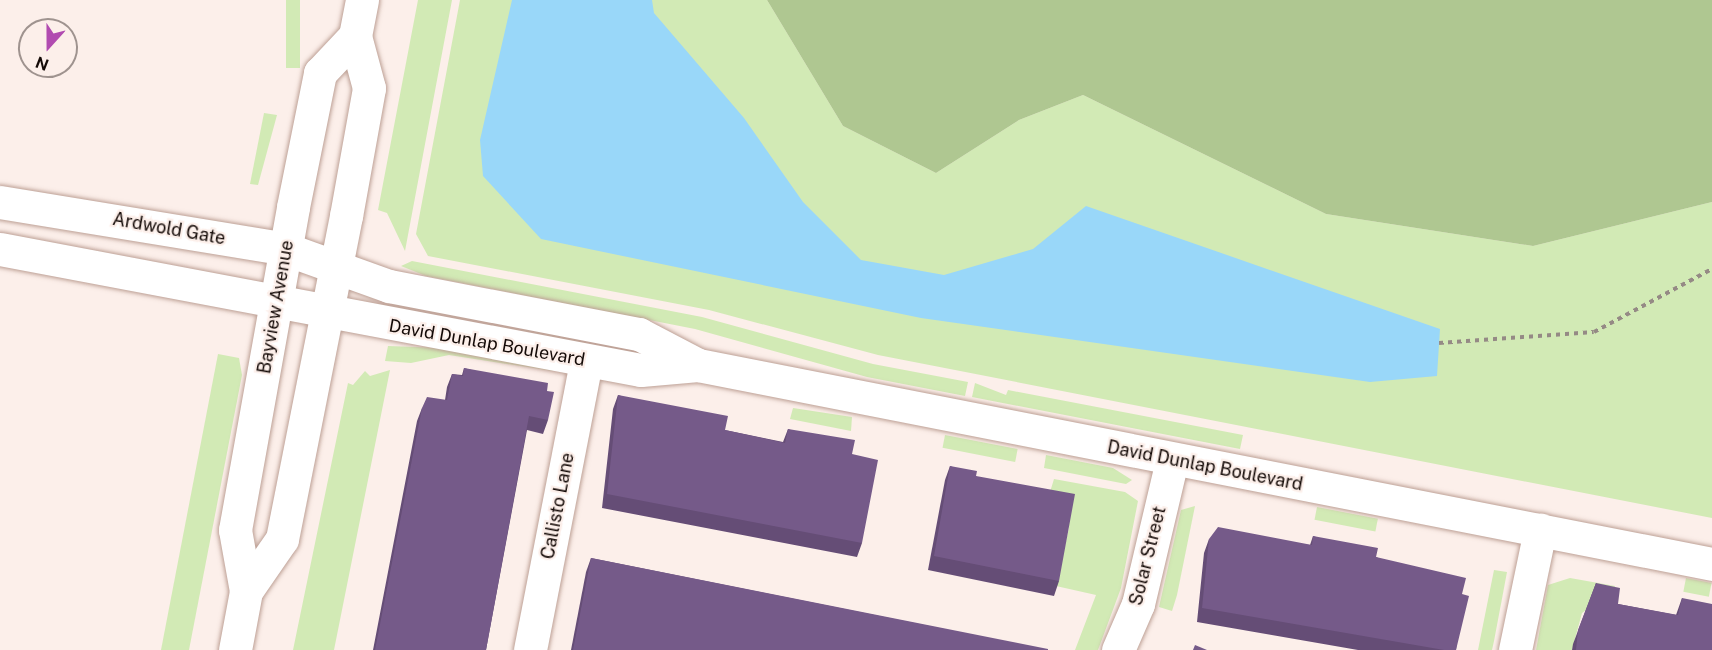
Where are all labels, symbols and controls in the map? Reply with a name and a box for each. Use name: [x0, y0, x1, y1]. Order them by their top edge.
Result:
north arrow: [18, 18, 78, 78]
text: N: [33, 52, 51, 75]
street label: Ardwold Gate: [111, 208, 227, 250]
street label: Bayview Avenue: [254, 238, 298, 376]
street label: David Dunlap Boulevard: [387, 315, 587, 371]
street label: David Dunlap Boulevard: [1105, 436, 1305, 496]
street label: Callisto Lane: [537, 451, 579, 561]
street label: Solar Street: [1125, 504, 1171, 608]

